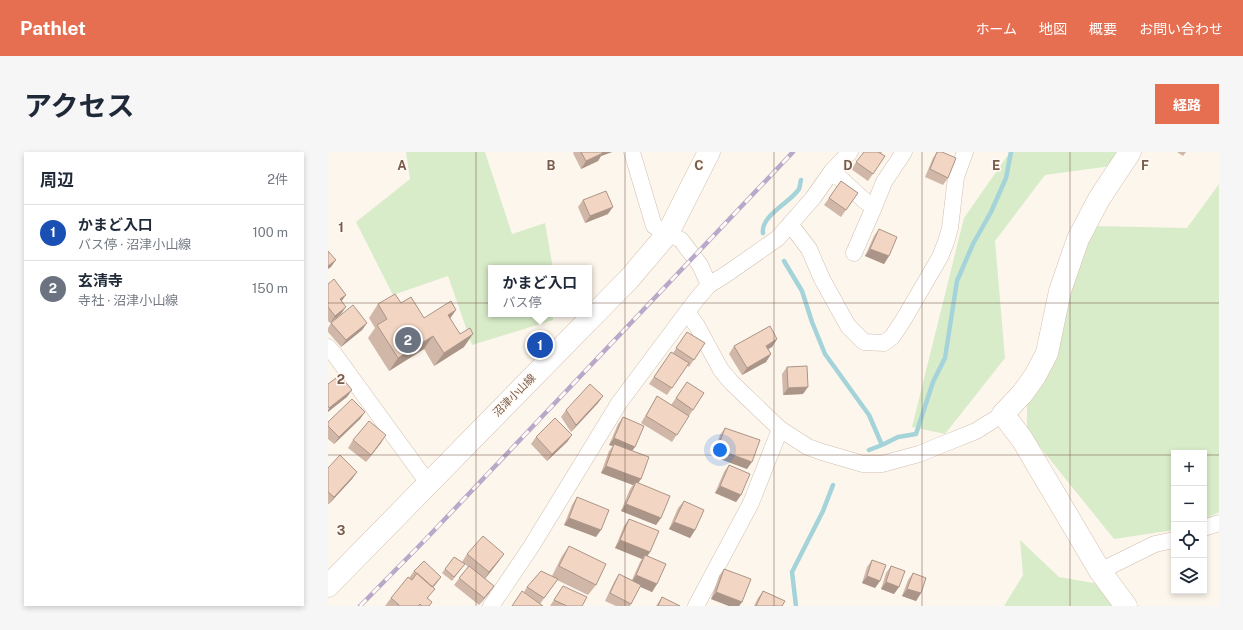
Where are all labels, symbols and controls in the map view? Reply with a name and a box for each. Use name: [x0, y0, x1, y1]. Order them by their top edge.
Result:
text: Pathlet: [20, 17, 86, 39]
text: ホーム: [975, 21, 1017, 37]
text: 地図: [1039, 21, 1067, 37]
text: 概要: [1089, 21, 1117, 37]
text: お問い合わせ: [1139, 21, 1223, 37]
button: 経路: [1155, 84, 1219, 124]
text: アクセス: [24, 89, 135, 122]
text: A: [397, 158, 407, 173]
text: B: [547, 158, 556, 173]
text: C: [694, 158, 704, 173]
text: D: [843, 158, 853, 173]
text: E: [992, 158, 1000, 173]
text: F: [1141, 158, 1149, 173]
text: 周辺: [40, 170, 74, 190]
text: 2件: [267, 172, 288, 187]
text: かまど入口: [78, 216, 153, 233]
text: 1: [338, 220, 344, 235]
text: 1: [50, 225, 56, 240]
text: 100 m: [252, 225, 288, 240]
text: バス停 · 沼津小山線: [78, 237, 191, 252]
popup: [488, 265, 592, 317]
text: 玄清寺: [78, 272, 123, 289]
text: かまど入口: [502, 274, 578, 291]
text: 2: [49, 281, 57, 296]
text: 150 m: [252, 281, 288, 296]
text: 寺社 · 沼津小山線: [78, 293, 178, 308]
text: バス停: [502, 295, 542, 310]
pin: 2: [395, 325, 421, 355]
pin: 1: [527, 330, 553, 360]
street label: 沼津小山線: [490, 371, 538, 419]
text: 2: [337, 372, 345, 387]
your location: [710, 440, 730, 460]
map controls: [1171, 450, 1207, 594]
button: +: [1171, 450, 1207, 486]
button: −: [1171, 486, 1207, 522]
button: locate: [1171, 522, 1207, 558]
text: 3: [337, 523, 346, 538]
button: layers: [1171, 558, 1207, 594]

